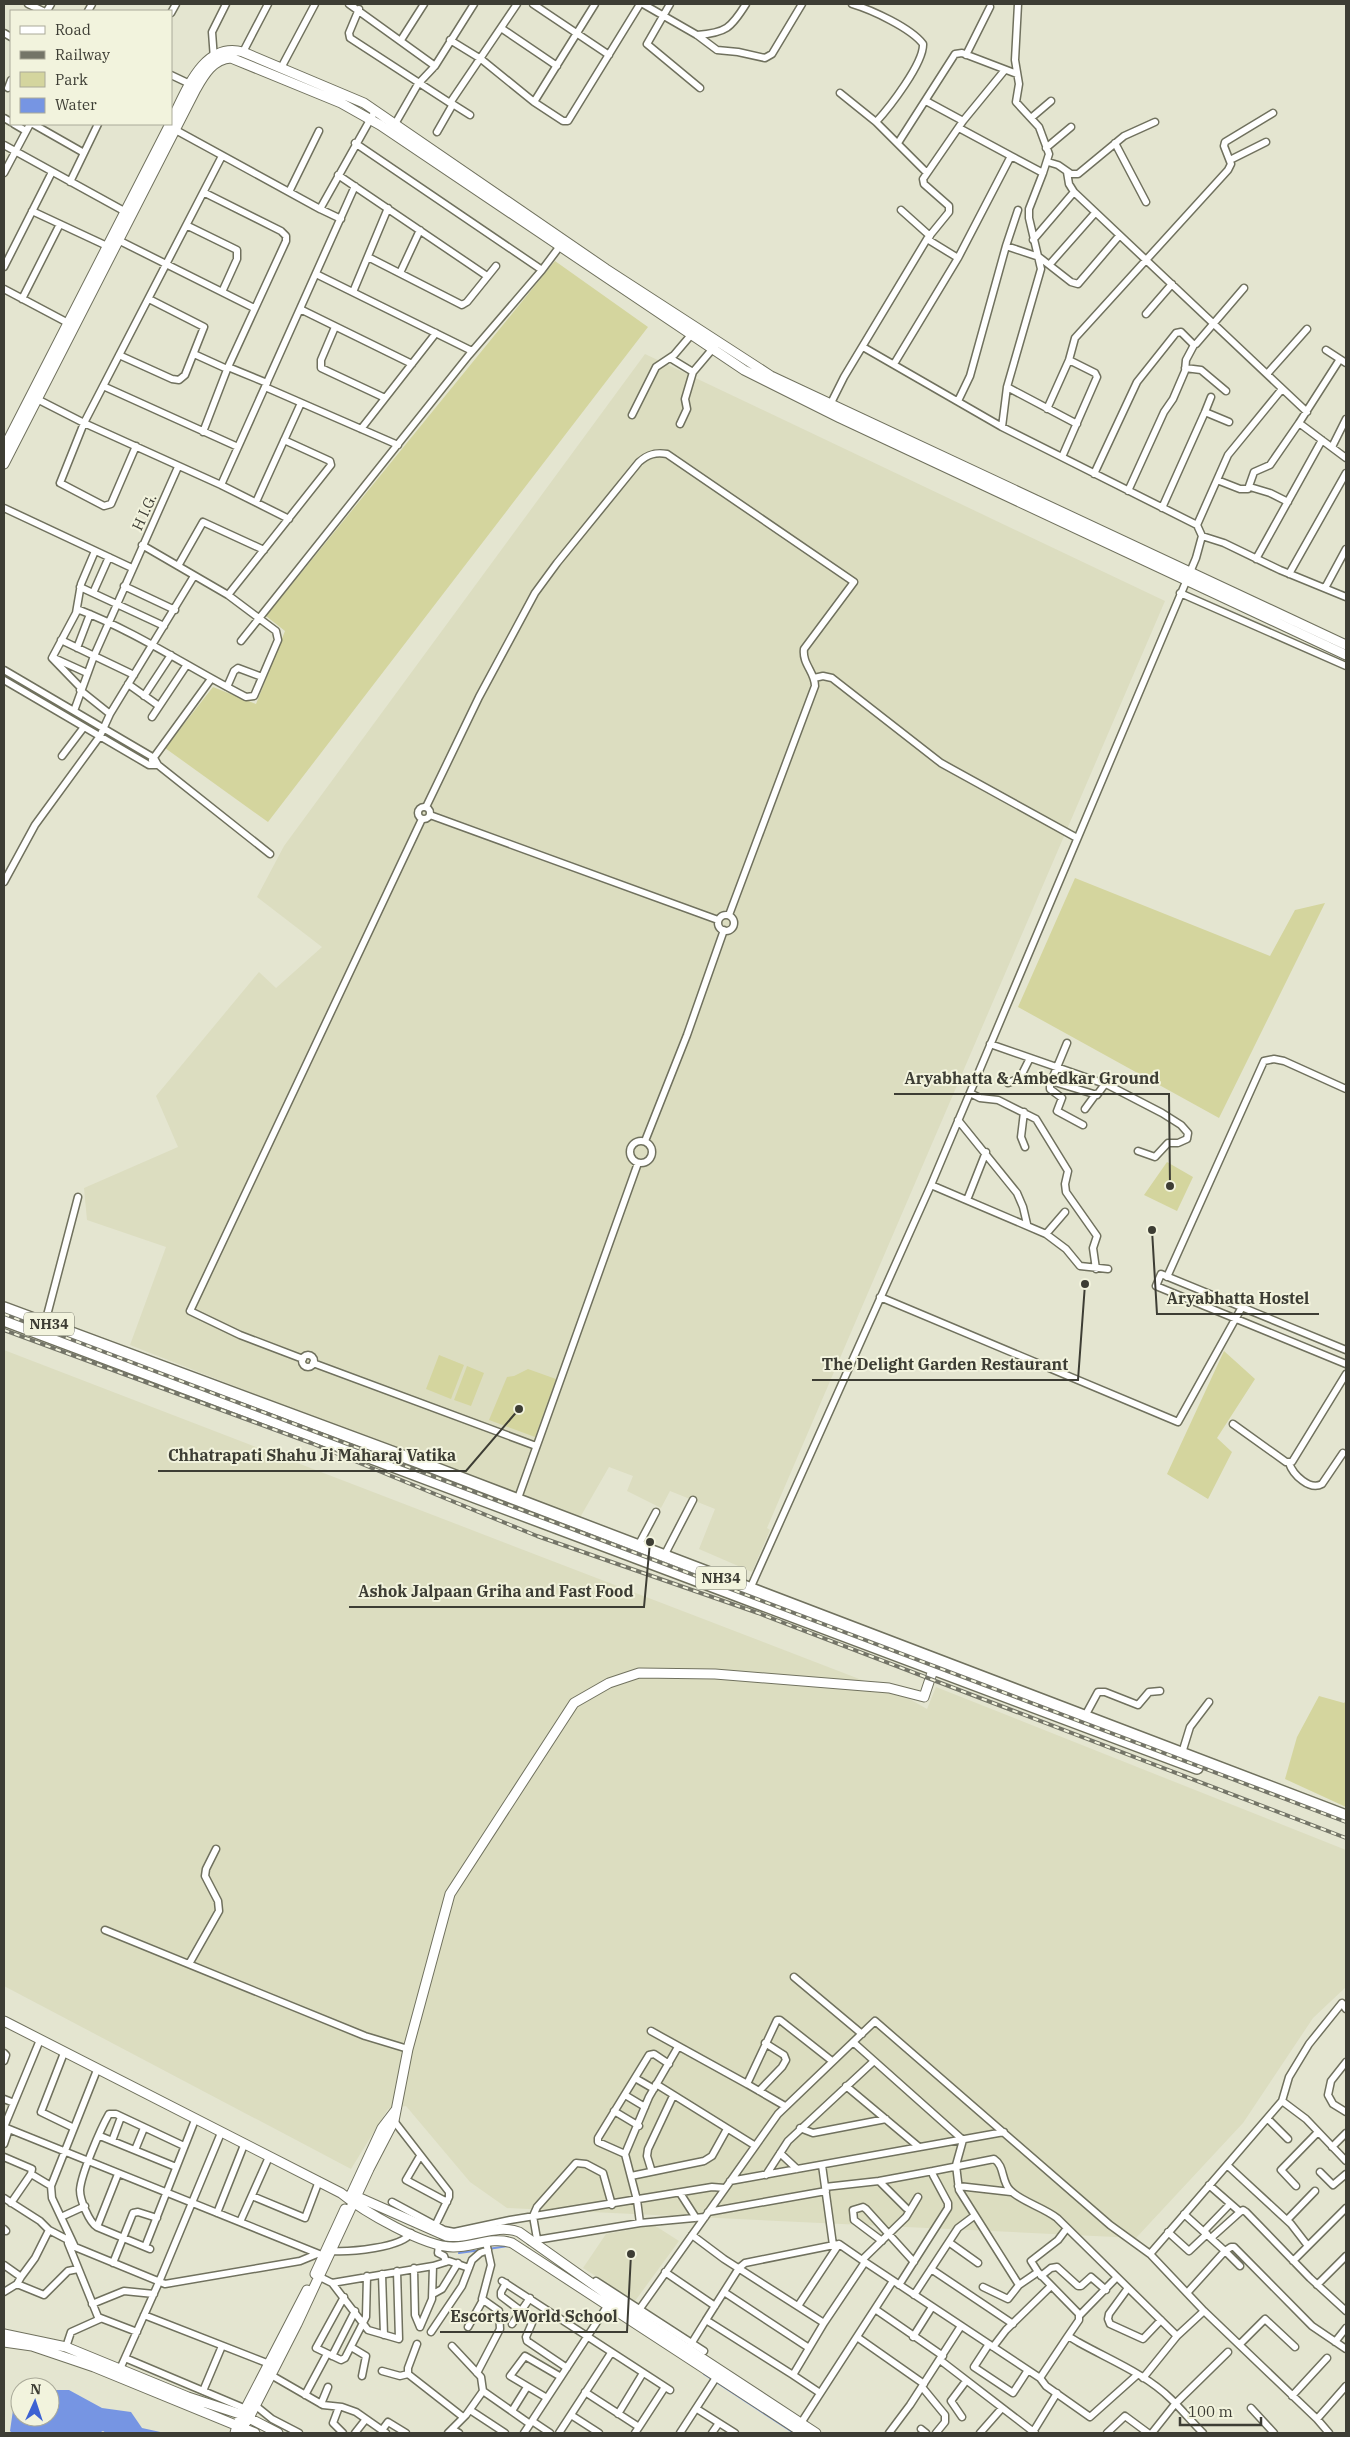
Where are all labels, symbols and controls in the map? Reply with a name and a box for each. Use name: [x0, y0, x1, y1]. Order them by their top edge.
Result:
legend: [10, 10, 172, 125]
text: Road: [55, 20, 91, 39]
text: Railway: [55, 45, 110, 64]
text: Park: [55, 70, 88, 89]
text: Water: [55, 95, 97, 114]
street label: H I.G.: [127, 491, 161, 533]
callout: Aryabhatta & Ambedkar Ground: [894, 1063, 1169, 1094]
text: Aryabhatta & Ambedkar Ground: [905, 1068, 1159, 1088]
callout: Aryabhatta Hostel: [1157, 1283, 1319, 1314]
text: Aryabhatta Hostel: [1167, 1288, 1309, 1308]
road number: NH34: [24, 1312, 74, 1336]
callout: The Delight Garden Restaurant: [812, 1349, 1078, 1380]
text: The Delight Garden Restaurant: [822, 1354, 1068, 1374]
callout: Chhatrapati Shahu Ji Maharaj Vatika: [158, 1440, 466, 1471]
text: Chhatrapati Shahu Ji Maharaj Vatika: [168, 1445, 456, 1465]
road number: NH34: [696, 1566, 746, 1590]
callout: Ashok Jalpaan Griha and Fast Food: [349, 1576, 644, 1607]
text: Ashok Jalpaan Griha and Fast Food: [358, 1581, 634, 1601]
callout: Escorts World School: [440, 2301, 627, 2332]
text: Escorts World School: [450, 2306, 618, 2326]
north arrow: [10, 2377, 60, 2427]
text: N: [30, 2380, 42, 2398]
scale bar: [1180, 2394, 1261, 2426]
text: 100 m: [1188, 2402, 1233, 2421]

